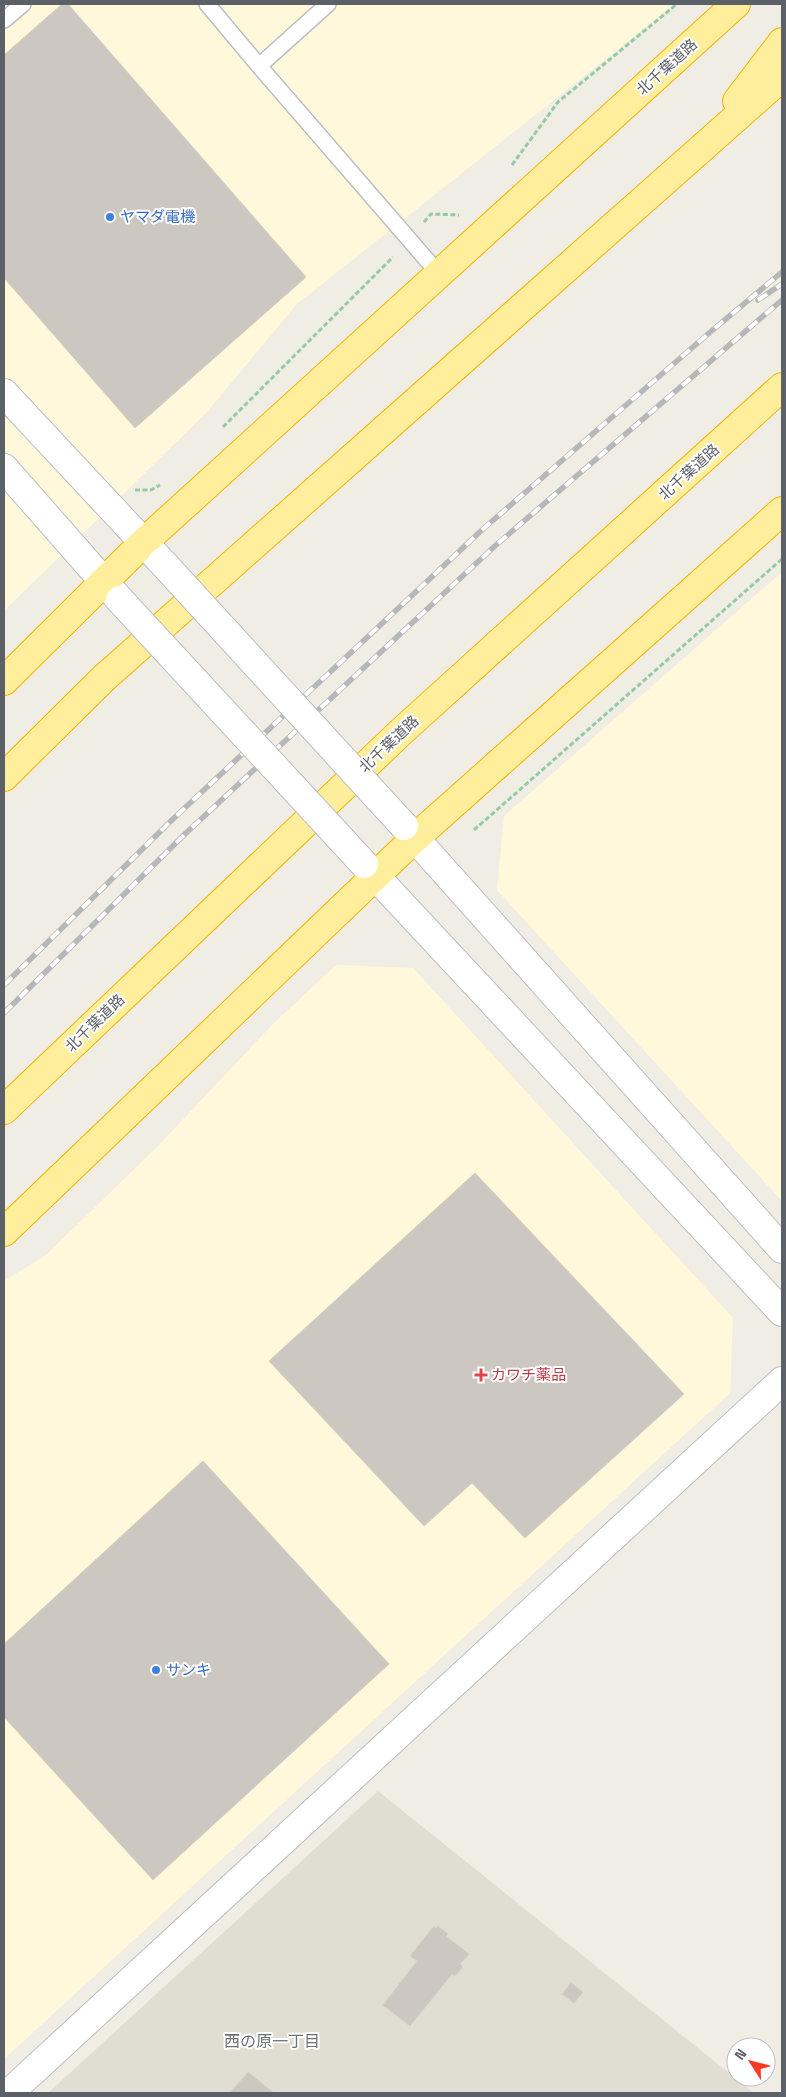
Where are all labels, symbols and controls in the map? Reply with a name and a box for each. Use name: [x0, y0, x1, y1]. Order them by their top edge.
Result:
street label: 北千葉道路: [632, 34, 701, 99]
place label: ヤマダ電機: [120, 207, 195, 226]
marker: ヤマダ電機: [104, 211, 116, 223]
street label: 北千葉道路: [654, 439, 723, 504]
street label: 北千葉道路: [355, 711, 423, 776]
street label: 北千葉道路: [61, 990, 128, 1056]
place label: カワチ薬品: [491, 1365, 566, 1384]
marker: カワチ薬品: [475, 1369, 487, 1381]
place label: サンキ: [166, 1660, 211, 1679]
marker: サンキ: [150, 1664, 162, 1676]
district label: 西の原一丁目: [224, 2031, 320, 2052]
north arrow: [726, 2037, 776, 2087]
text: N: [730, 2045, 751, 2063]

